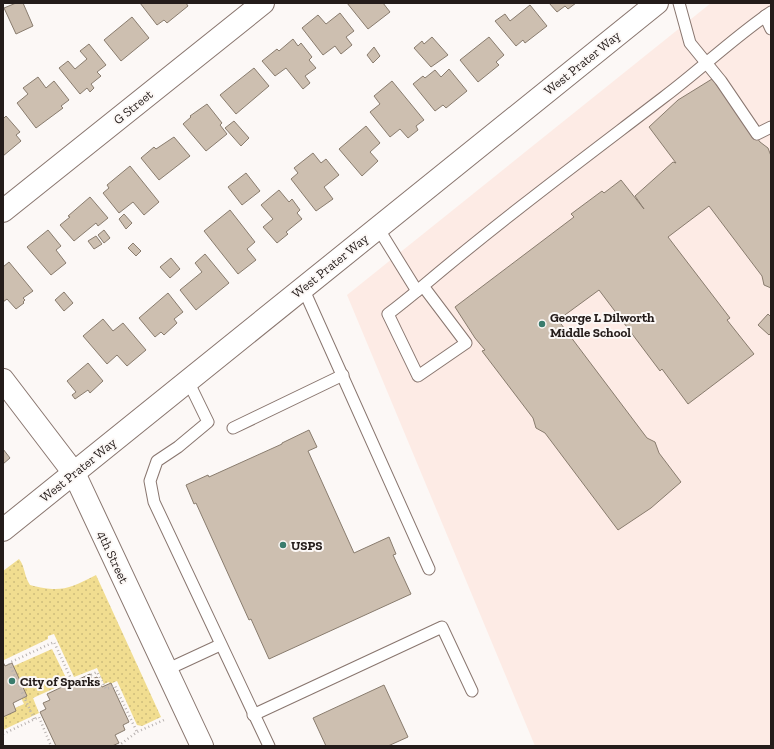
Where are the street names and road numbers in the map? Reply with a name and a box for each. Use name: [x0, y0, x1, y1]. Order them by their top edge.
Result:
street label: West Prater Way: [541, 28, 623, 98]
street label: G Street: [110, 87, 156, 127]
street label: West Prater Way: [289, 231, 371, 301]
street label: West Prater Way: [37, 435, 119, 505]
street label: 4th Street: [94, 528, 132, 586]

